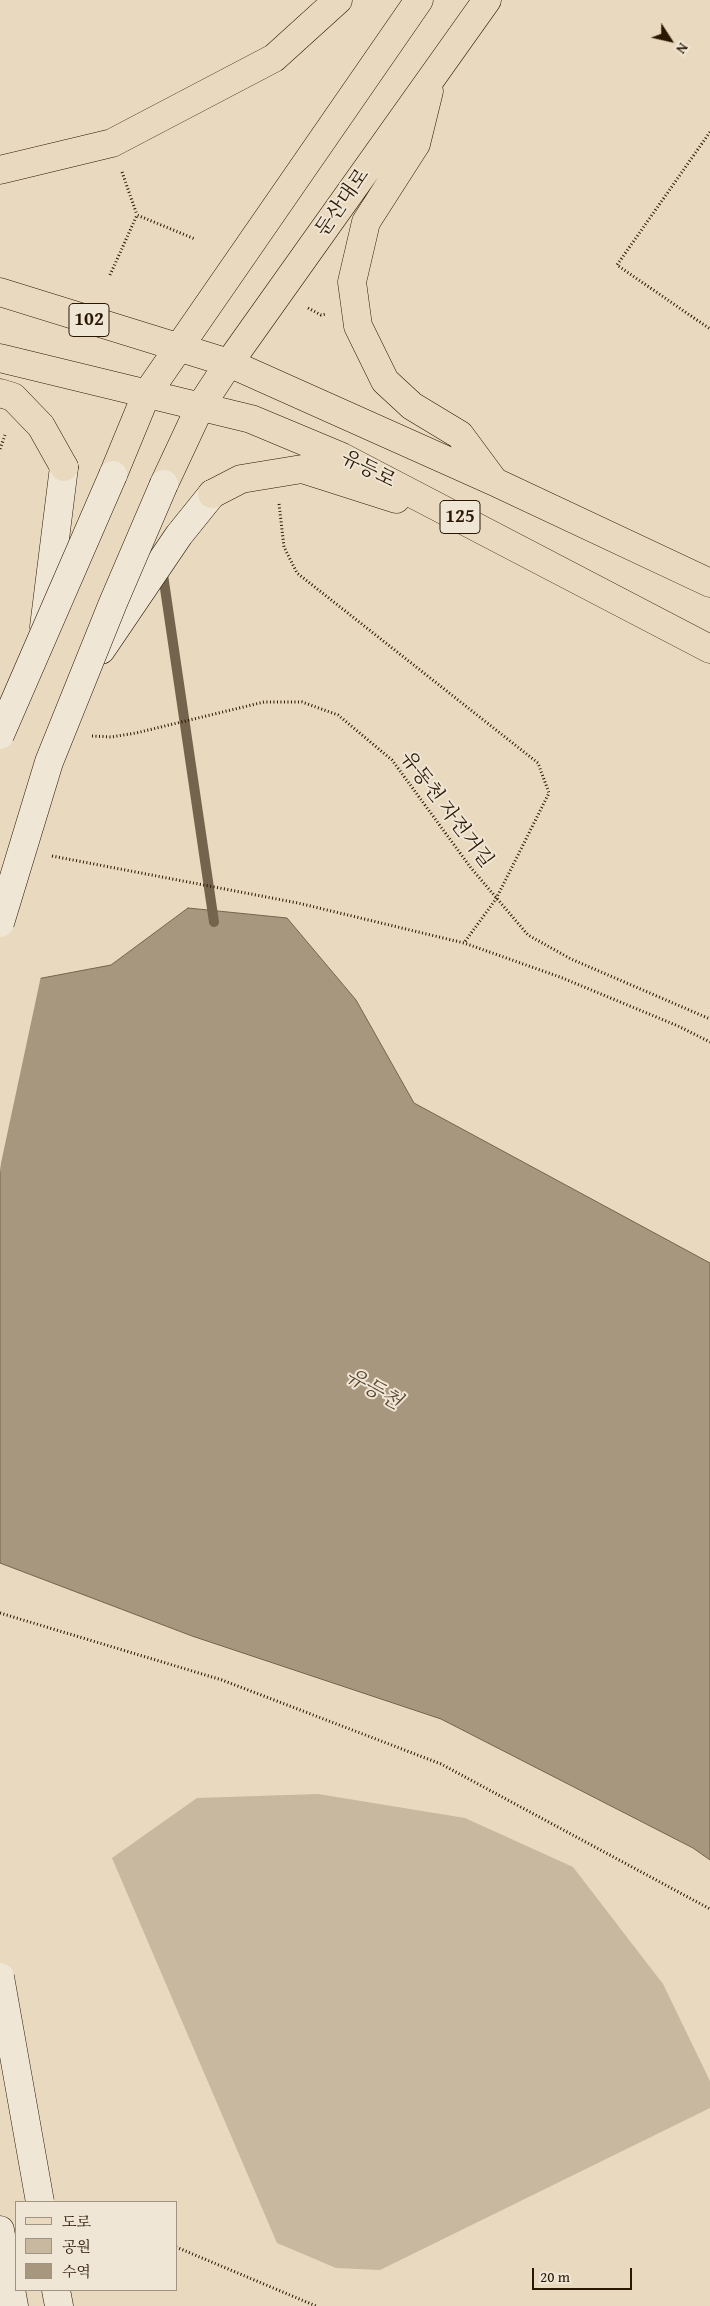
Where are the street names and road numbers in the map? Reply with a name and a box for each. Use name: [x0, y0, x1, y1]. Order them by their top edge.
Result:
street label: 둔산대로: [311, 164, 375, 242]
road number: 102: [69, 304, 109, 336]
street label: 유등로: [337, 446, 399, 494]
road number: 125: [440, 501, 480, 534]
street label: 유동천 자전거길: [394, 747, 498, 873]

